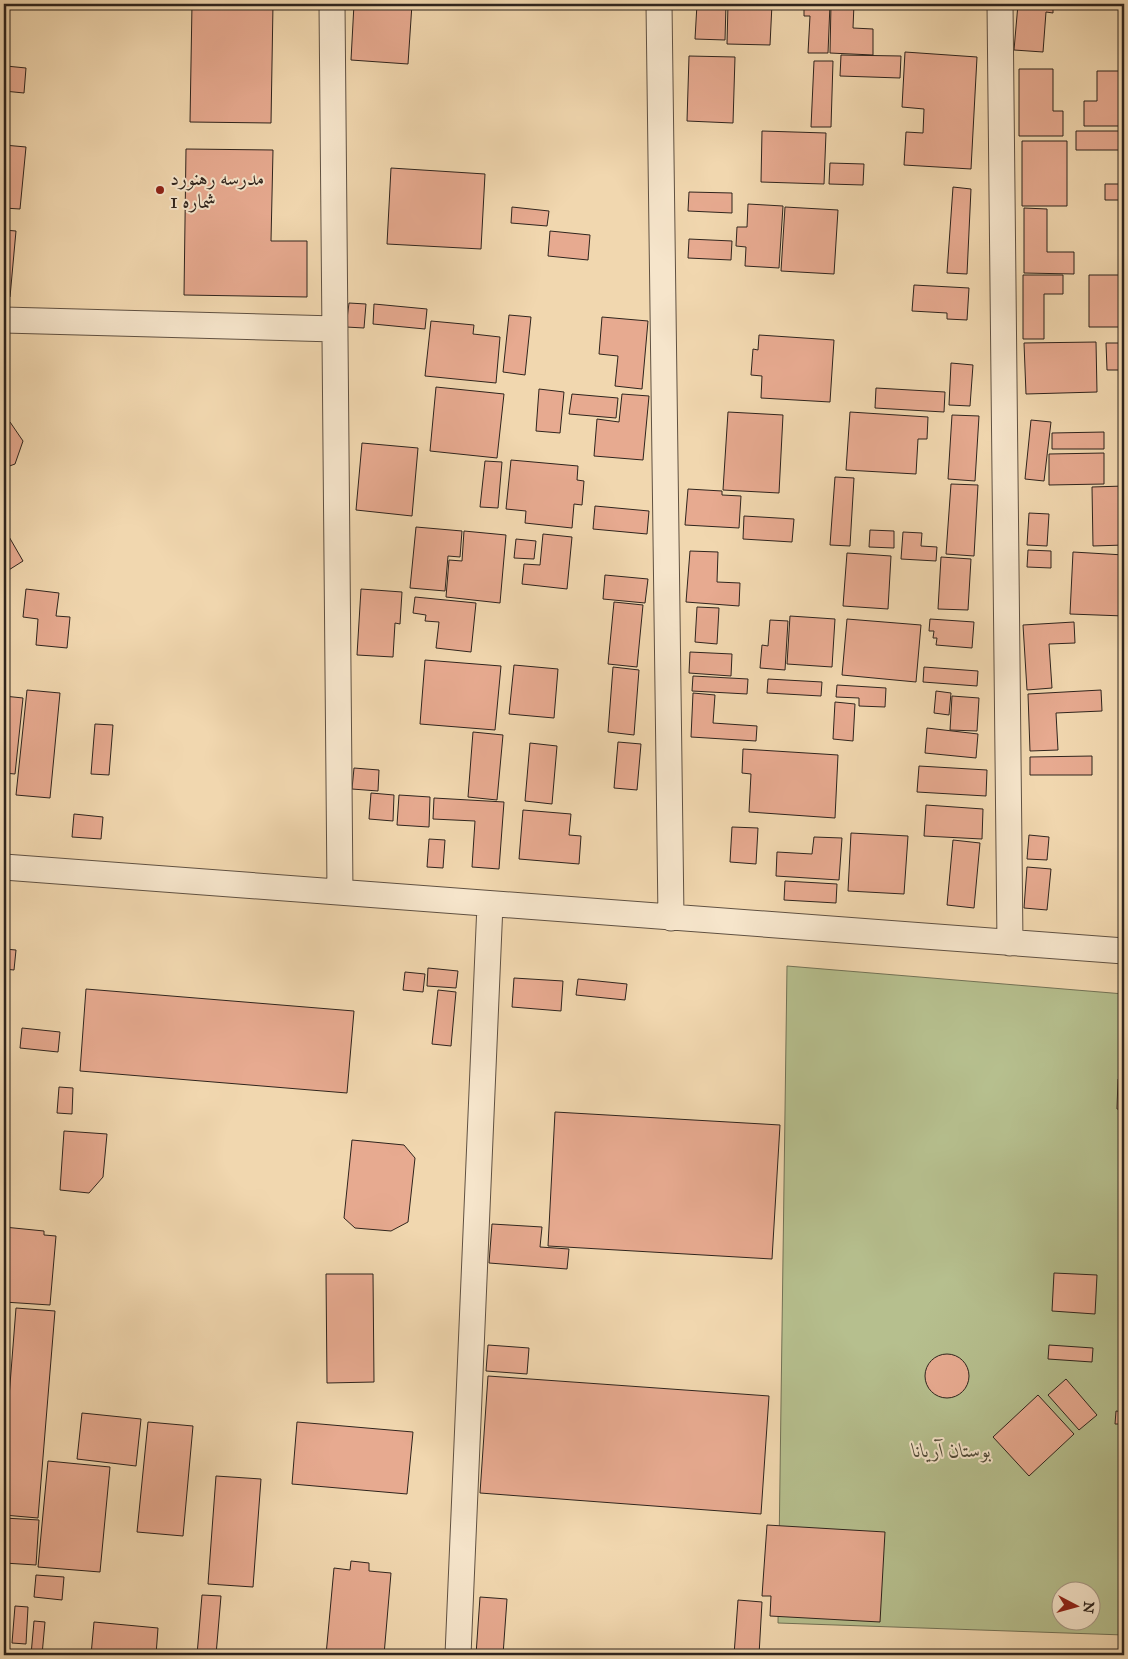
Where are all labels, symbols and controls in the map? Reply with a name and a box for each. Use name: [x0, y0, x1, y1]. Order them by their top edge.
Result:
place label: مدرسه رهنورد شماره 1: [170, 166, 264, 213]
marker: مدرسه رهنورد شماره 1: [154, 184, 166, 196]
park label: بوستان آریانا: [911, 1438, 992, 1463]
north arrow: [1050, 1582, 1100, 1632]
text: N: [1079, 1601, 1098, 1614]

